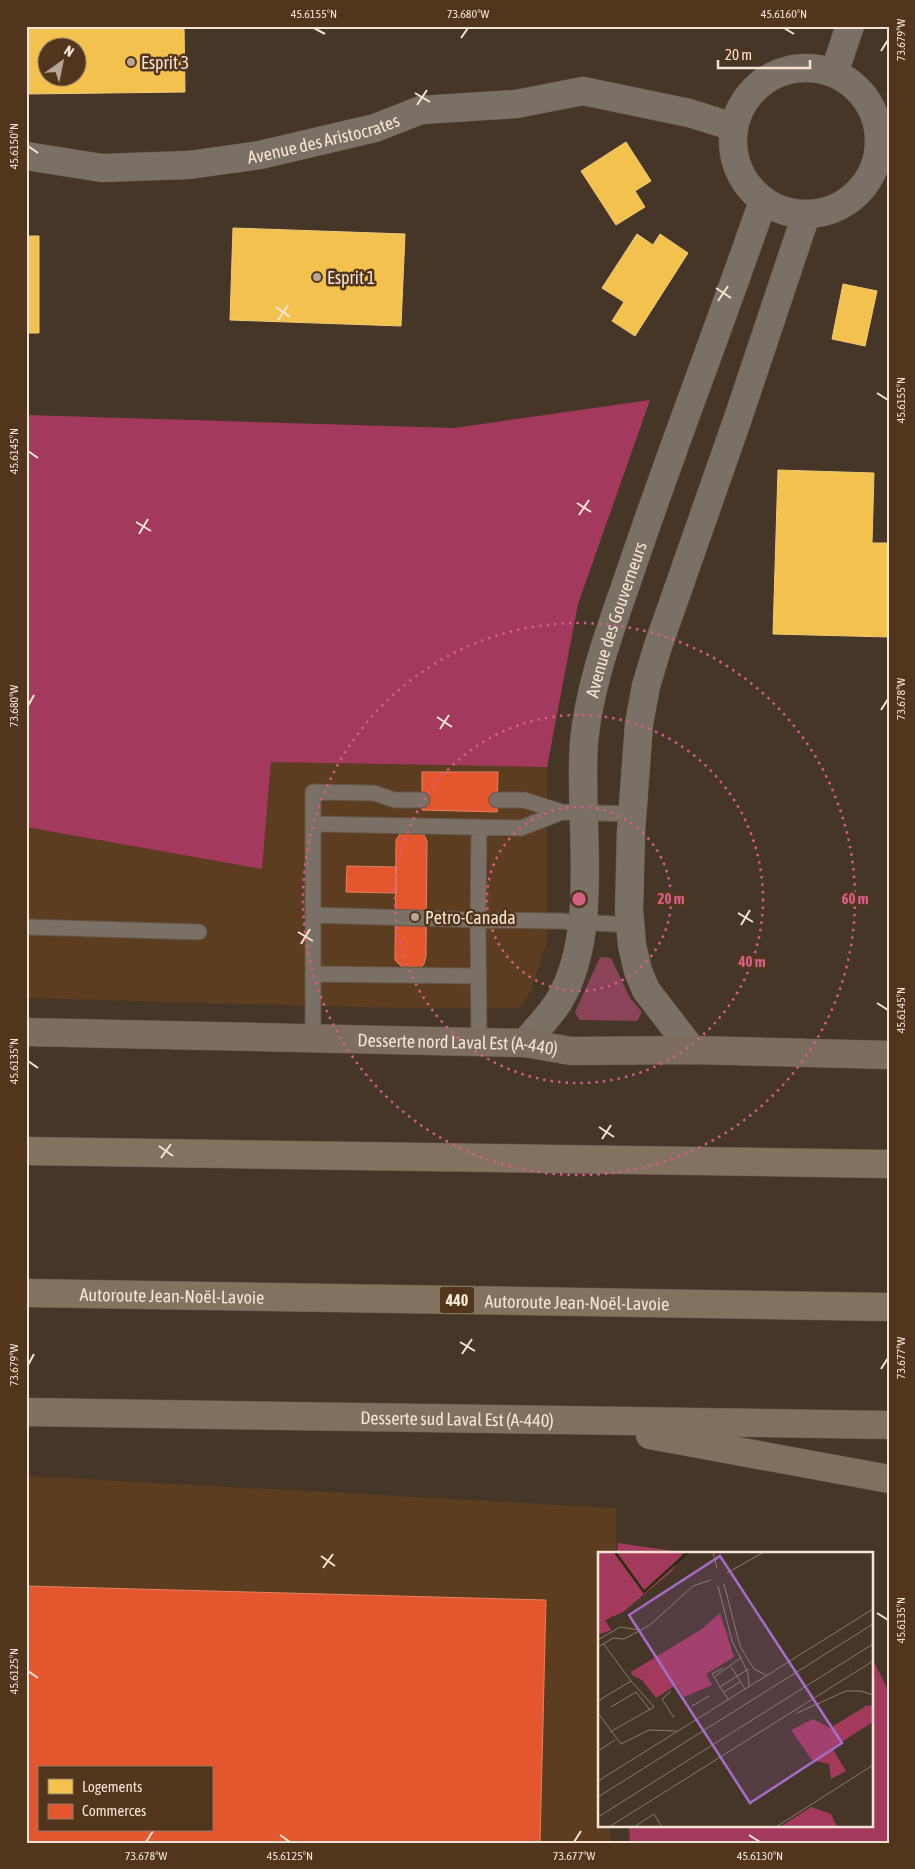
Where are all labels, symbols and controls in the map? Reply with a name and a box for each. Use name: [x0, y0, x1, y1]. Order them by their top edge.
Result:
text: 45.6155°N: [291, 7, 337, 21]
text: 73.680°W: [447, 7, 489, 21]
text: 45.6160°N: [761, 7, 807, 21]
text: 73.679°W: [894, 19, 908, 61]
north arrow: [38, 38, 88, 88]
scale bar: [718, 38, 810, 70]
text: N: [61, 42, 77, 60]
text: 20 m: [725, 46, 752, 63]
place label: Esprit 3: [141, 52, 189, 73]
marker: Esprit 3: [125, 56, 137, 68]
street label: Avenue des Aristocrates: [246, 109, 402, 167]
text: 45.6150°N: [7, 123, 21, 169]
place label: Esprit 1: [327, 267, 375, 288]
marker: Esprit 1: [311, 271, 323, 283]
text: 45.6155°N: [894, 377, 908, 423]
text: 45.6145°N: [7, 428, 21, 474]
street label: Avenue des Gouverneurs: [581, 539, 650, 700]
text: 73.678°W: [894, 678, 908, 720]
text: 73.680°W: [7, 685, 21, 727]
centre of rings: [570, 890, 588, 908]
text: 20 m: [658, 890, 685, 907]
text: 60 m: [842, 890, 869, 907]
place label: Petro-Canada: [425, 907, 516, 928]
marker: Petro-Canada: [409, 911, 421, 923]
text: 40 m: [738, 953, 766, 970]
text: 45.6145°N: [894, 987, 908, 1033]
street label: Desserte nord Laval Est (A-440): [357, 1029, 560, 1059]
text: 45.6135°N: [7, 1038, 21, 1084]
street label: Autoroute Jean-Noël-Lavoie: [79, 1283, 264, 1307]
road number: 440: [440, 1286, 474, 1314]
street label: Autoroute Jean-Noël-Lavoie: [484, 1290, 669, 1314]
text: 73.677°W: [894, 1337, 908, 1379]
text: 73.679°W: [7, 1344, 21, 1386]
street label: Desserte sud Laval Est (A-440): [360, 1407, 554, 1430]
inset map: [598, 1552, 872, 1826]
text: 45.6135°N: [894, 1597, 908, 1643]
text: 45.6125°N: [7, 1648, 21, 1694]
legend: [38, 1766, 212, 1832]
text: Logements: [82, 1778, 142, 1795]
text: Commerces: [82, 1802, 146, 1819]
text: 73.678°W: [125, 1849, 167, 1863]
text: 45.6125°N: [267, 1849, 313, 1863]
text: 73.677°W: [553, 1849, 595, 1863]
text: 45.6130°N: [737, 1849, 783, 1863]

